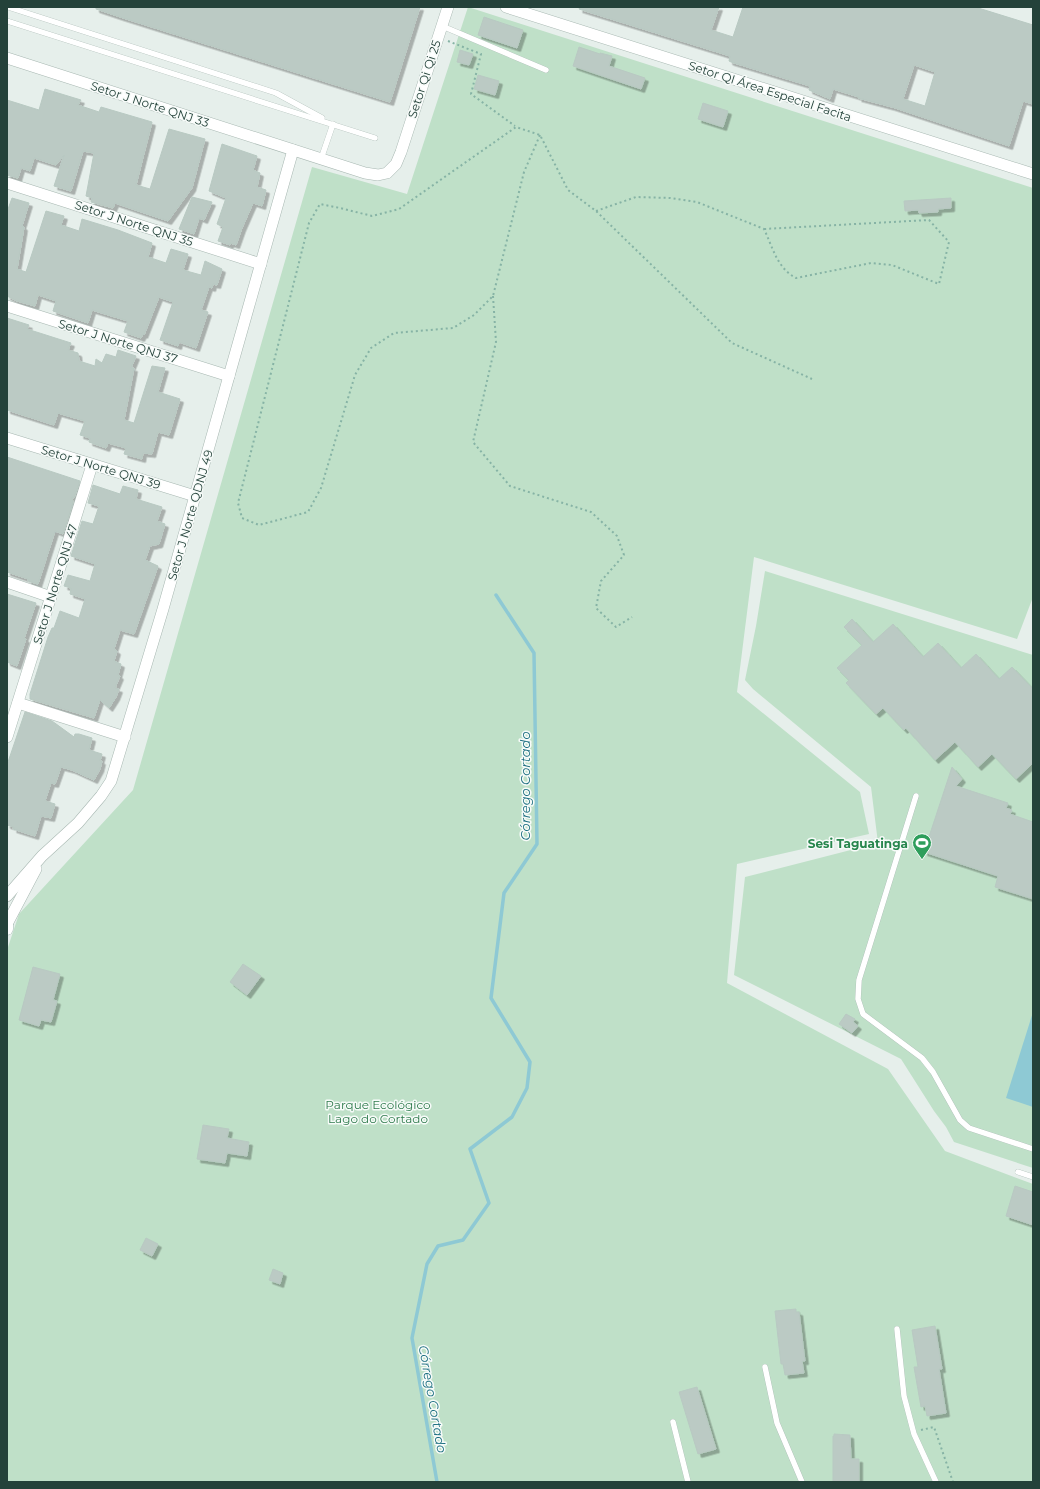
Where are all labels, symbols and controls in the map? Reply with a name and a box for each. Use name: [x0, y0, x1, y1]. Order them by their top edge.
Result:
street label: Setor Qi Qi 25: [404, 38, 444, 120]
street label: Setor QI Área Especial Facita: [687, 58, 853, 124]
street label: Setor J Norte QNJ 33: [89, 78, 211, 130]
street label: Setor J Norte QNJ 35: [73, 197, 195, 249]
street label: Setor J Norte QNJ 37: [57, 316, 179, 366]
street label: Setor J Norte QNJ 39: [39, 442, 163, 492]
street label: Setor J Norte QDNJ 49: [164, 448, 216, 582]
street label: Setor J Norte QNJ 47: [30, 522, 80, 646]
water label: Córrego Cortado: [517, 731, 533, 841]
sports icon: Sesi Taguatinga: [911, 832, 933, 860]
place label: Sesi Taguatinga: [808, 836, 908, 851]
park label: Parque Ecológico Lago do Cortado: [325, 1097, 431, 1126]
water label: Córrego Cortado: [416, 1344, 450, 1454]

